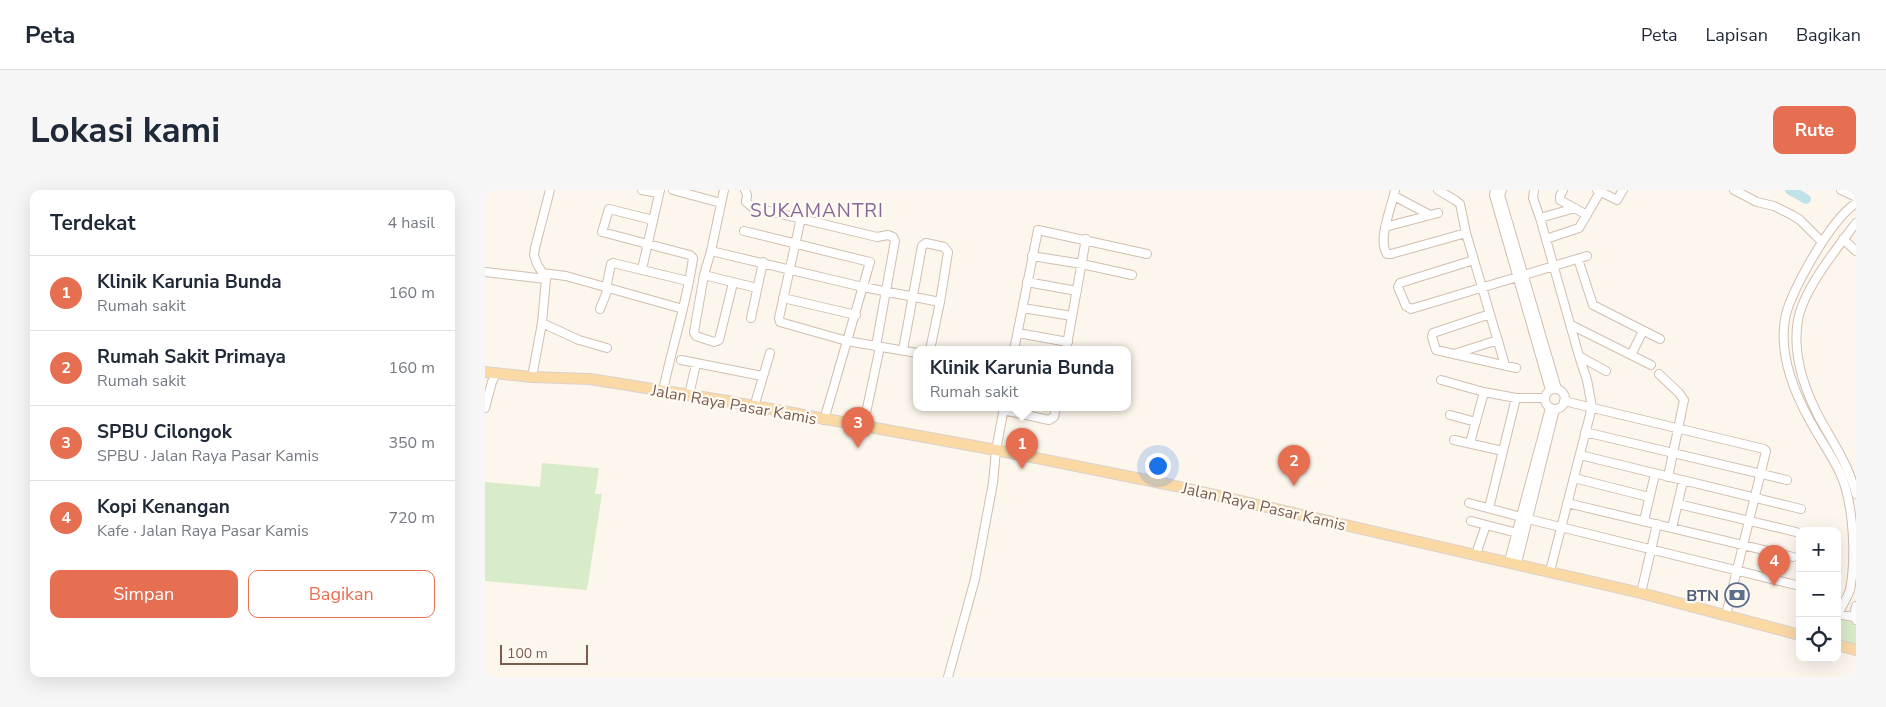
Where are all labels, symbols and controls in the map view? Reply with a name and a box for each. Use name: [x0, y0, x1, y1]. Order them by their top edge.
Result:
text: Peta: [25, 19, 75, 51]
text: Peta: [1641, 23, 1677, 47]
text: Lapisan: [1705, 23, 1768, 47]
text: Bagikan: [1796, 23, 1861, 47]
button: Rute: [1773, 106, 1856, 154]
text: Lokasi kami: [30, 107, 220, 154]
district label: SUKAMANTRI: [750, 198, 884, 224]
text: Terdekat: [50, 209, 136, 237]
text: 4 hasil: [388, 212, 435, 234]
text: Klinik Karunia Bunda: [97, 269, 282, 295]
text: 1: [61, 282, 71, 304]
text: 160 m: [388, 282, 435, 304]
text: Rumah sakit: [97, 295, 186, 317]
text: Rumah Sakit Primaya: [97, 344, 286, 370]
popup: [913, 346, 1131, 411]
text: Klinik Karunia Bunda: [930, 355, 1114, 381]
text: 2: [61, 357, 71, 379]
text: 160 m: [388, 357, 435, 379]
text: Rumah sakit: [97, 370, 186, 392]
street label: Jalan Raya Pasar Kamis: [648, 379, 818, 430]
text: Rumah sakit: [930, 381, 1018, 403]
pin: 3: [842, 407, 874, 448]
text: SPBU Cilongok: [97, 419, 232, 445]
pin: 1: [1006, 428, 1038, 469]
text: 3: [61, 432, 71, 454]
text: 350 m: [388, 432, 435, 454]
text: SPBU · Jalan Raya Pasar Kamis: [97, 445, 319, 467]
pin: 2: [1278, 445, 1310, 486]
your location: [1145, 453, 1171, 479]
street label: Jalan Raya Pasar Kamis: [1179, 477, 1348, 537]
text: Kopi Kenangan: [97, 494, 230, 520]
text: 4: [61, 507, 71, 529]
text: 720 m: [388, 507, 435, 529]
text: Kafe · Jalan Raya Pasar Kamis: [97, 520, 309, 542]
map controls: [1796, 527, 1841, 662]
button: +: [1796, 527, 1841, 572]
pin: 4: [1758, 545, 1790, 586]
button: Simpan: [50, 570, 238, 618]
button: Bagikan: [248, 570, 435, 618]
button: −: [1796, 572, 1841, 617]
bank icon: BTN: [1724, 582, 1750, 608]
place label: BTN: [1686, 585, 1719, 607]
button: locate: [1796, 617, 1841, 662]
scale bar: [500, 642, 587, 665]
text: 100 m: [507, 644, 548, 663]

